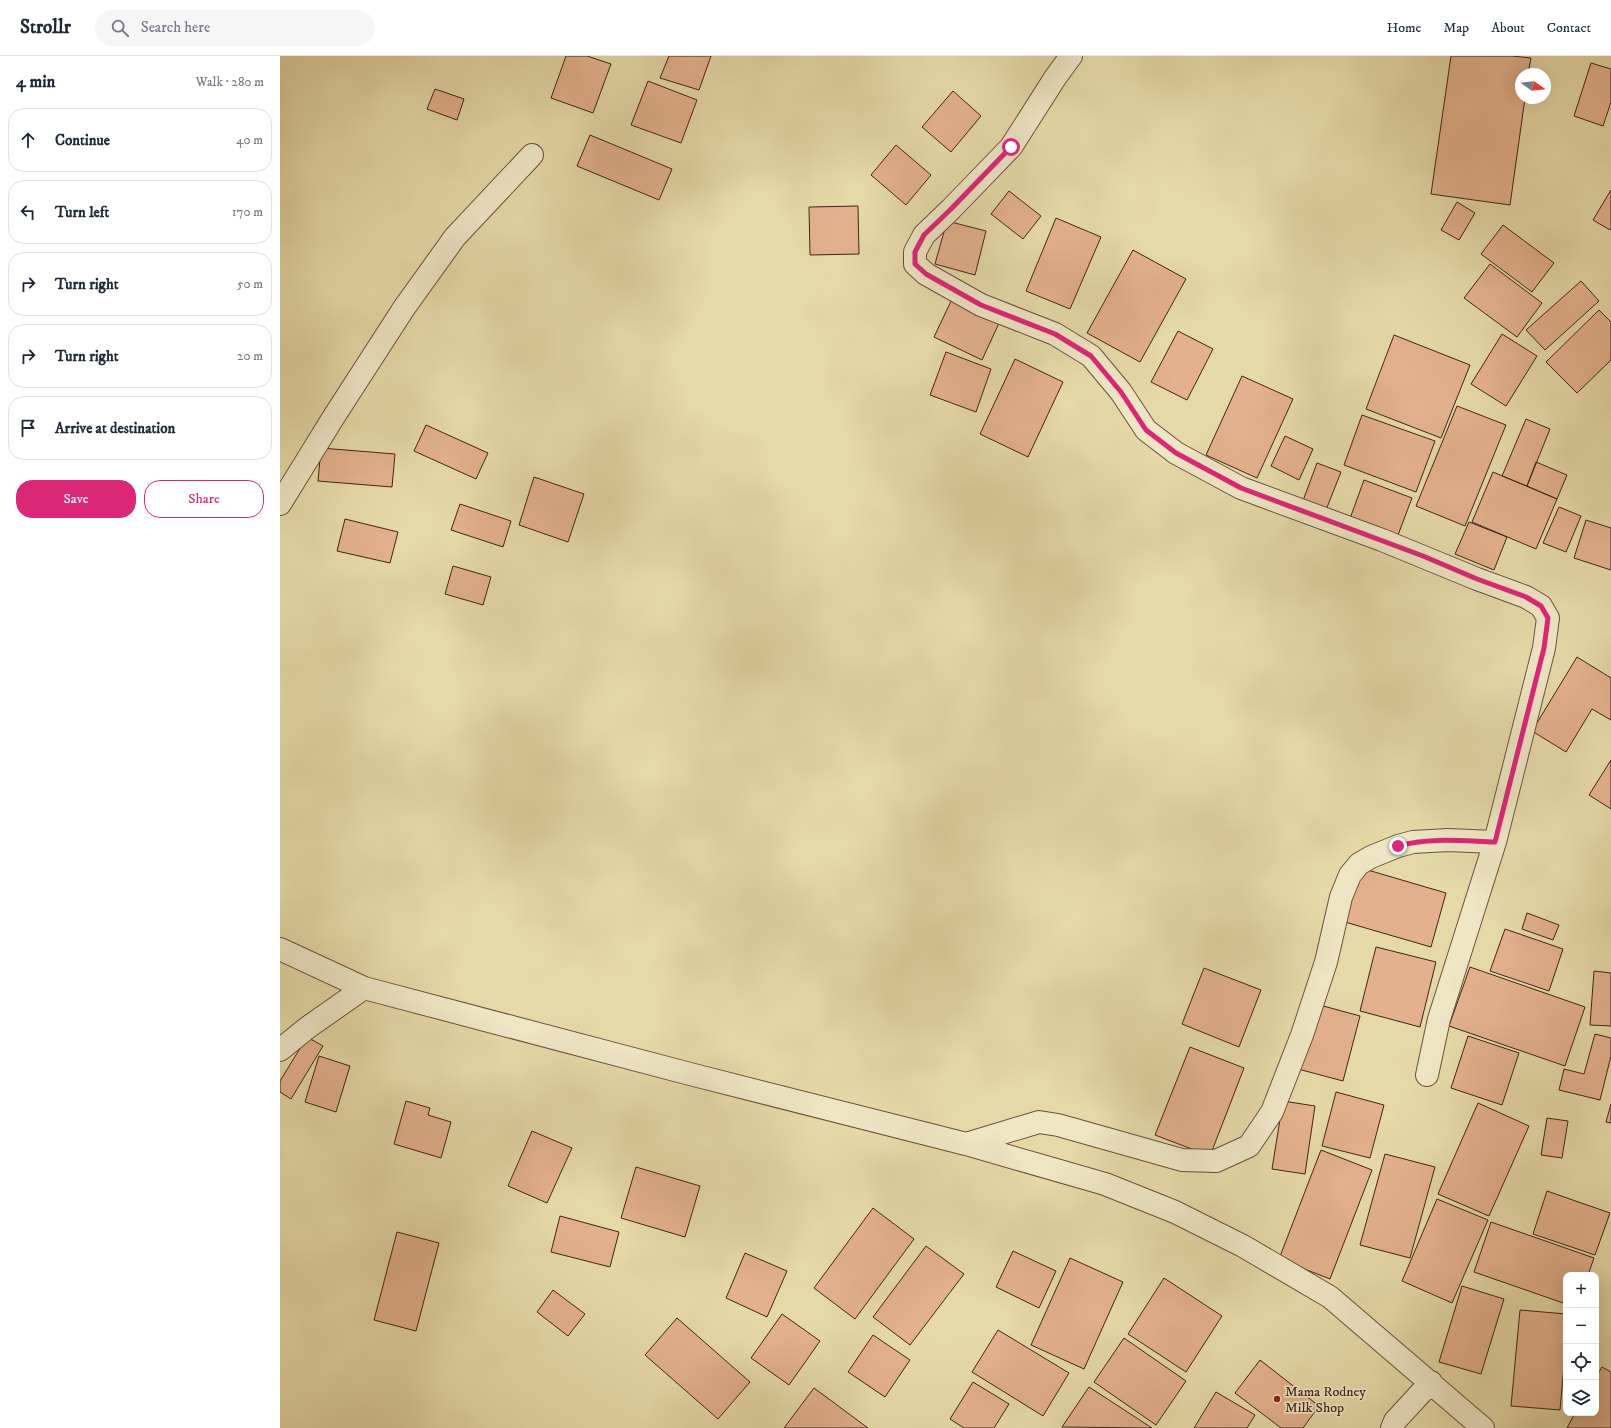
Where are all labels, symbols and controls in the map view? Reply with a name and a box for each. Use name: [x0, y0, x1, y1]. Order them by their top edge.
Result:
search box: [95, 10, 375, 46]
text: Strollr: [20, 16, 71, 39]
icon: search: [109, 17, 131, 39]
text: Search here: [141, 18, 210, 37]
text: Home: [1387, 19, 1421, 37]
text: Map: [1443, 19, 1469, 37]
text: About: [1491, 19, 1525, 37]
text: Contact: [1547, 19, 1591, 37]
north arrow: [1515, 68, 1551, 104]
text: 4 min: [16, 71, 55, 93]
text: Walk · 280 m: [196, 74, 264, 90]
icon: ahead: [17, 129, 39, 151]
text: Continue: [55, 131, 110, 150]
text: 40 m: [236, 132, 263, 148]
route start: [1002, 138, 1020, 156]
icon: left: [17, 201, 39, 223]
text: Turn left: [55, 203, 109, 222]
text: 170 m: [232, 204, 263, 220]
icon: right: [17, 273, 39, 295]
text: Turn right: [55, 275, 118, 294]
text: 50 m: [237, 276, 263, 292]
icon: right: [17, 345, 39, 367]
text: Turn right: [55, 347, 118, 366]
text: 20 m: [237, 348, 263, 364]
icon: arrive: [17, 417, 39, 439]
text: Arrive at destination: [55, 419, 175, 438]
button: Save: [16, 480, 136, 518]
button: Share: [144, 480, 264, 518]
route end: [1389, 837, 1407, 855]
map controls: [1563, 1272, 1599, 1416]
button: +: [1563, 1272, 1599, 1308]
button: −: [1563, 1308, 1599, 1344]
button: locate: [1563, 1344, 1599, 1380]
button: layers: [1563, 1380, 1599, 1416]
place label: Mama Rodney Milk Shop: [1285, 1383, 1366, 1417]
marker: Mama Rodney Milk Shop: [1272, 1394, 1282, 1404]

